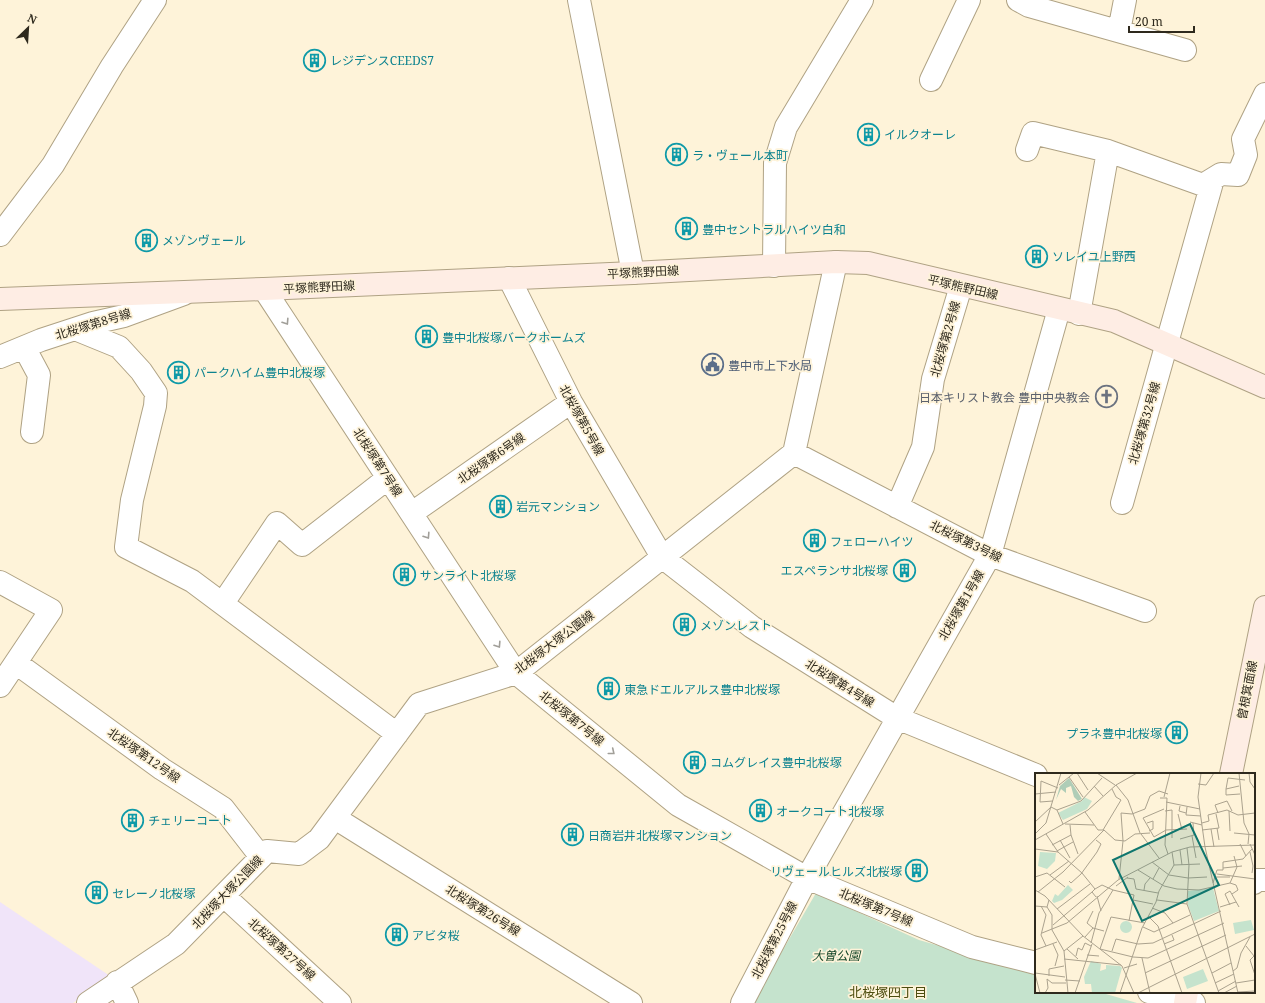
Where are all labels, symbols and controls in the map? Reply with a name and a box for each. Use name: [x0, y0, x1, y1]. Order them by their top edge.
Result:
north arrow: [8, 8, 48, 48]
scale bar: [1129, 8, 1194, 34]
text: N: [25, 10, 40, 27]
text: 20 m: [1135, 13, 1163, 30]
building icon: レジデンスCEEDS7: [301, 47, 327, 73]
place label: レジデンスCEEDS7: [330, 52, 434, 69]
building icon: イルクオーレ: [855, 121, 881, 147]
place label: イルクオーレ: [884, 126, 956, 143]
building icon: ラ・ヴェール本町: [664, 142, 690, 168]
place label: ラ・ヴェール本町: [692, 147, 788, 164]
building icon: 豊中セントラルハイツ白和: [673, 216, 699, 242]
place label: 豊中セントラルハイツ白和: [702, 221, 846, 238]
building icon: メゾンヴェール: [134, 227, 160, 253]
place label: メゾンヴェール: [162, 232, 246, 249]
building icon: ソレイユ上野西: [1023, 243, 1049, 269]
place label: ソレイユ上野西: [1052, 248, 1136, 265]
street label: 平塚熊野田線: [607, 262, 679, 282]
street label: 平塚熊野田線: [926, 271, 1000, 303]
street label: 平塚熊野田線: [283, 277, 355, 297]
street label: 北桜塚第2号線: [926, 299, 964, 379]
street label: 北桜塚第8号線: [53, 304, 133, 344]
one-way arrow: [281, 318, 289, 325]
building icon: 豊中北桜塚バークホームズ: [413, 324, 439, 350]
place label: 豊中北桜塚バークホームズ: [442, 329, 586, 346]
public building icon: 豊中市上下水局: [699, 352, 725, 378]
place label: 豊中市上下水局: [728, 357, 812, 374]
building icon: パークハイム豊中北桜塚: [166, 359, 192, 385]
place label: パークハイム豊中北桜塚: [194, 364, 325, 381]
street label: 北桜塚第32号線: [1124, 380, 1164, 466]
street label: 北桜塚第5号線: [555, 381, 609, 459]
church icon: 日本キリスト教会 豊中中央教会: [1093, 384, 1119, 410]
place label: 日本キリスト教会 豊中中央教会: [919, 389, 1090, 406]
street label: 北桜塚第7号線: [349, 424, 407, 500]
street label: 北桜塚第6号線: [454, 428, 528, 488]
building icon: 岩元マンション: [488, 493, 514, 519]
place label: 岩元マンション: [516, 498, 600, 515]
street label: 北桜塚第3号線: [927, 516, 1005, 566]
building icon: フェローハイツ: [802, 528, 828, 554]
one-way arrow: [422, 532, 429, 539]
place label: フェローハイツ: [830, 533, 914, 550]
building icon: エスペランサ北桜塚: [891, 557, 917, 583]
building icon: サンライト北桜塚: [392, 562, 418, 588]
place label: エスペランサ北桜塚: [781, 562, 888, 579]
place label: サンライト北桜塚: [420, 567, 516, 584]
street label: 北桜塚第1号線: [934, 567, 988, 643]
street label: 北桜塚大塚公園線: [511, 606, 597, 678]
building icon: メゾンレスト: [671, 612, 697, 638]
place label: メゾンレスト: [700, 617, 772, 634]
one-way arrow: [493, 641, 501, 648]
street label: 北桜塚第4号線: [802, 655, 878, 711]
street label: 曽根箕面線: [1233, 659, 1261, 721]
building icon: 東急ドエルアルス豊中北桜塚: [595, 676, 621, 702]
place label: 東急ドエルアルス豊中北桜塚: [624, 681, 780, 698]
street label: 北桜塚第7号線: [536, 687, 608, 749]
building icon: プラネ豊中北桜塚: [1164, 720, 1190, 746]
street label: 北桜塚第12号線: [104, 724, 184, 786]
place label: プラネ豊中北桜塚: [1066, 725, 1162, 742]
one-way arrow: [608, 747, 615, 754]
building icon: コムグレイス豊中北桜塚: [682, 749, 708, 775]
place label: コムグレイス豊中北桜塚: [710, 754, 842, 771]
inset map: [1035, 773, 1255, 993]
building icon: オークコート北桜塚: [748, 798, 774, 824]
place label: オークコート北桜塚: [776, 803, 884, 820]
building icon: チェリーコート: [120, 807, 146, 833]
place label: チェリーコート: [148, 812, 232, 829]
building icon: 日商岩井北桜塚マンション: [559, 822, 585, 848]
place label: 日商岩井北桜塚マンション: [588, 827, 732, 844]
street label: 北桜塚大塚公園線: [188, 852, 266, 932]
building icon: リヴェールヒルズ北桜塚: [904, 858, 930, 884]
place label: リヴェールヒルズ北桜塚: [770, 863, 902, 880]
building icon: セレーノ北桜塚: [84, 880, 110, 906]
street label: 北桜塚第26号線: [442, 880, 524, 940]
street label: 北桜塚第7号線: [836, 884, 916, 930]
place label: セレーノ北桜塚: [112, 885, 195, 902]
street label: 北桜塚第25号線: [747, 898, 801, 982]
street label: 北桜塚第27号線: [245, 914, 319, 984]
building icon: アビタ桜: [384, 922, 410, 948]
place label: アビタ桜: [412, 927, 460, 944]
park label: 大曽公園: [812, 947, 862, 964]
district label: 北桜塚四丁目: [849, 983, 927, 1001]

